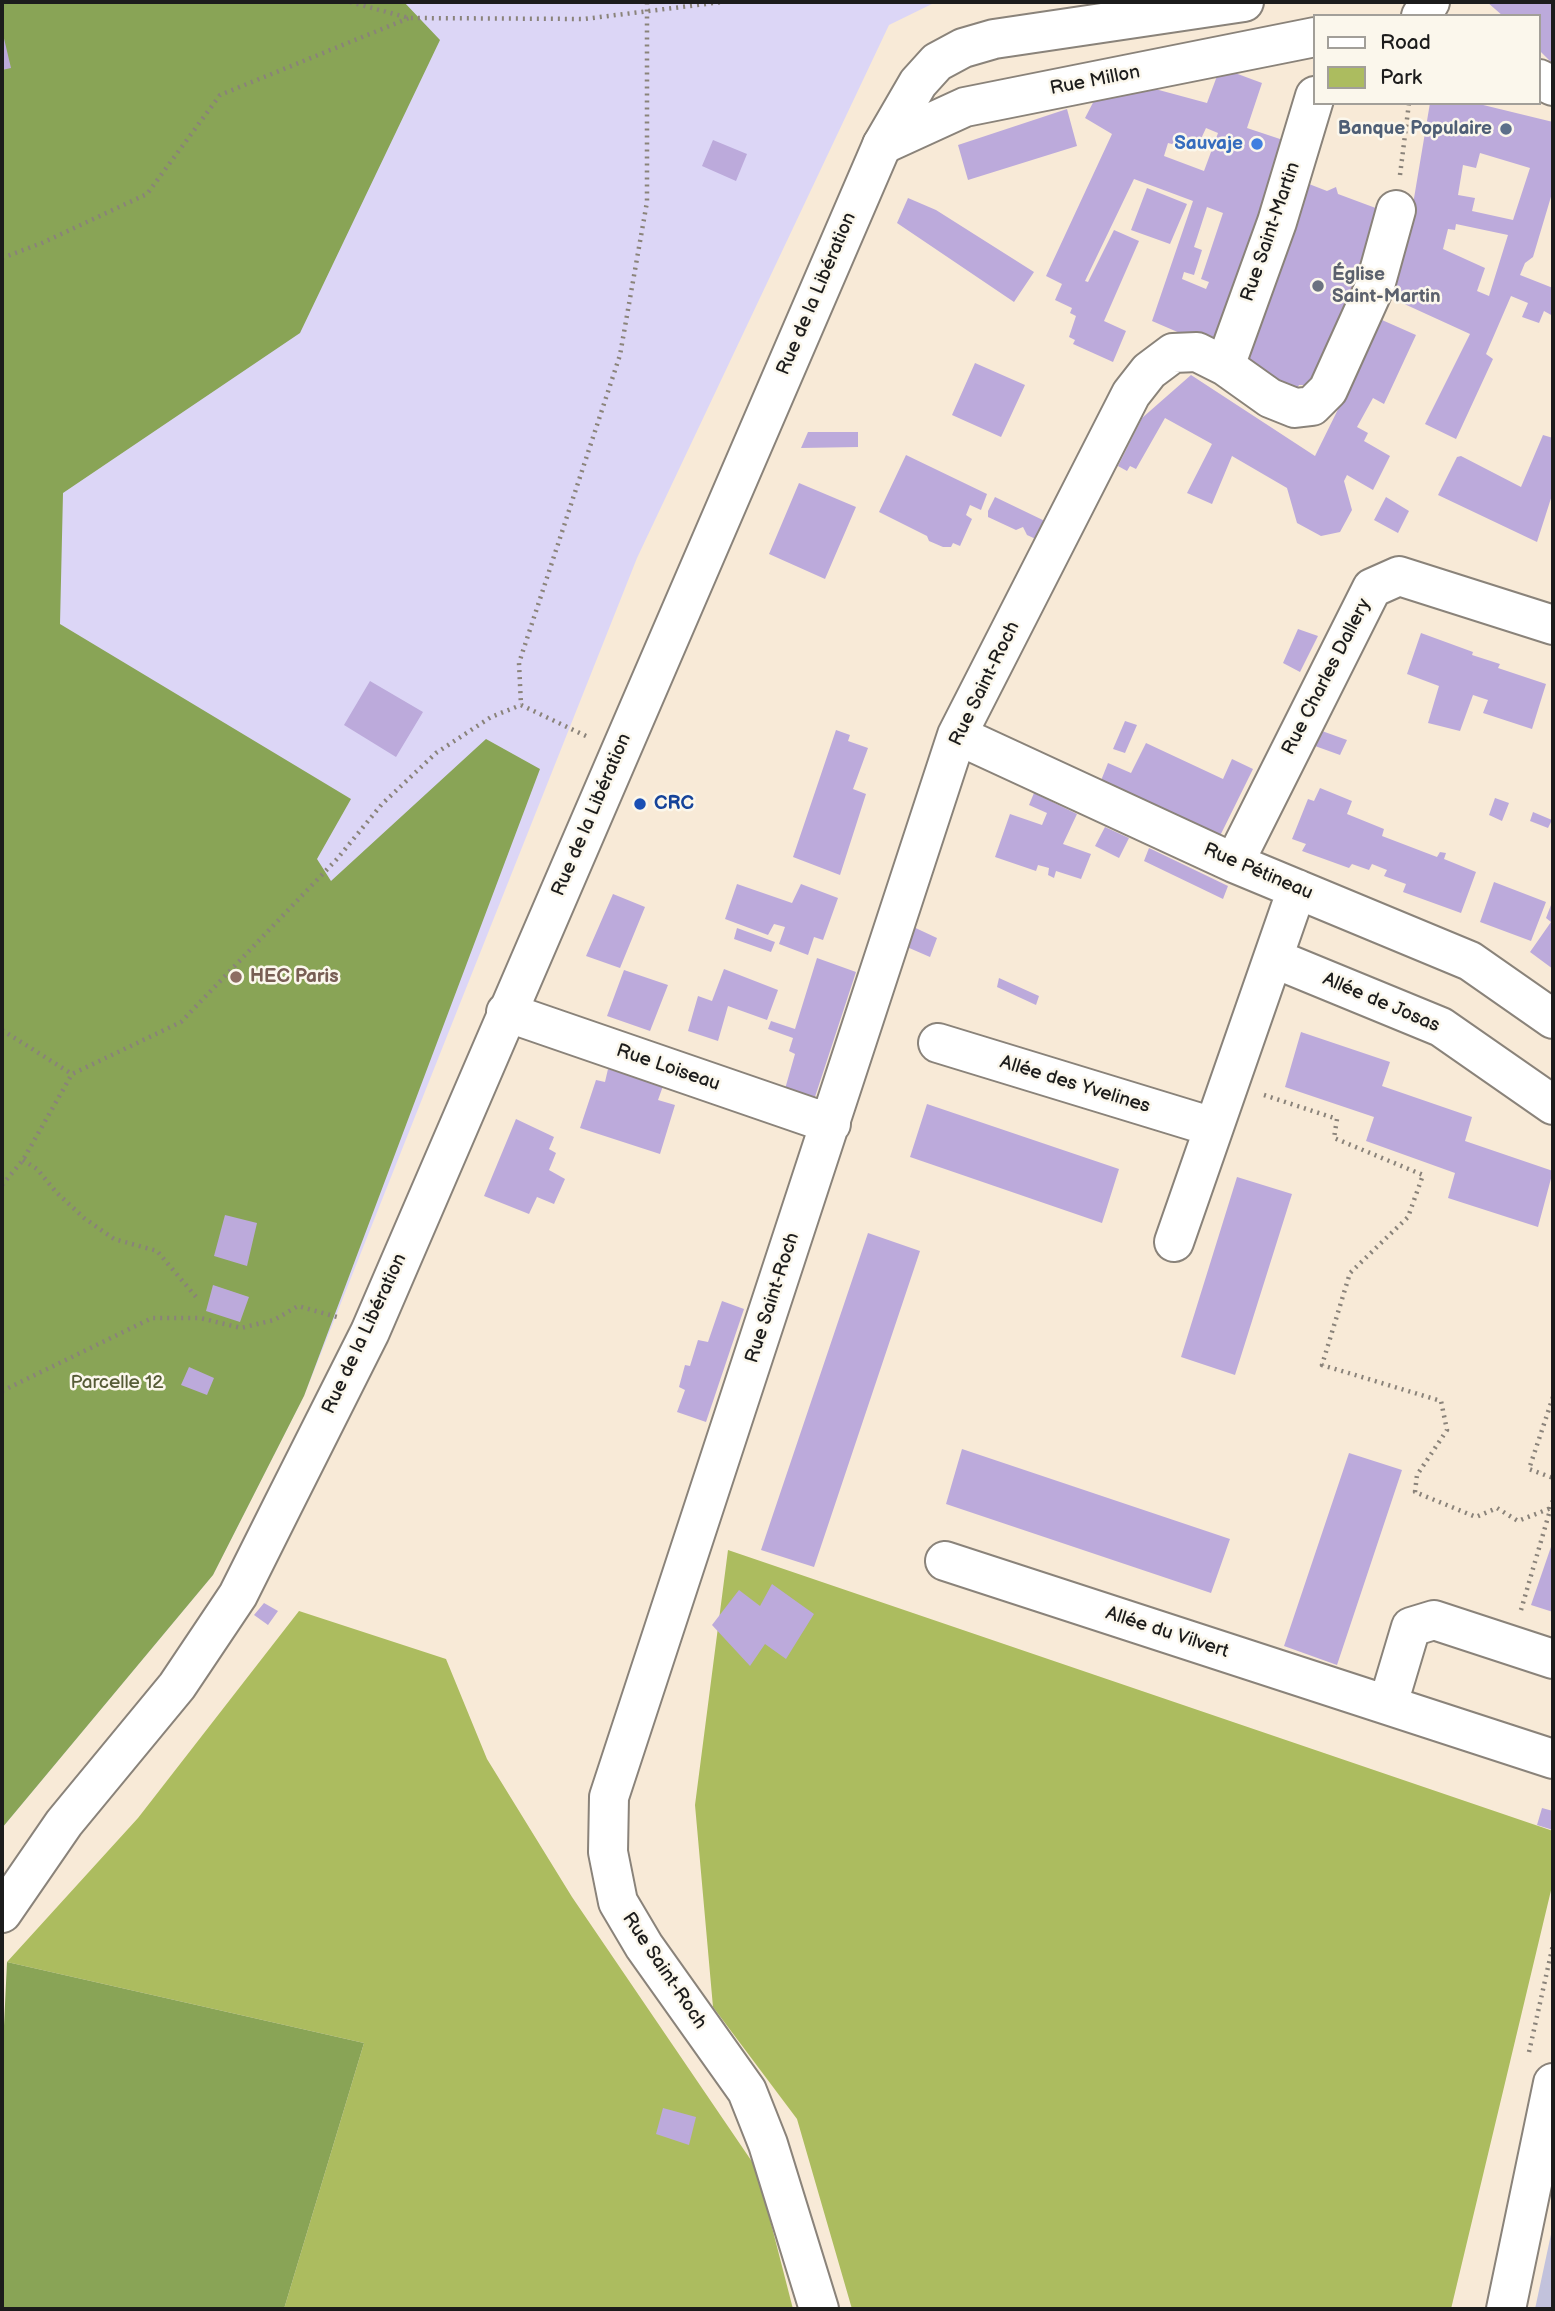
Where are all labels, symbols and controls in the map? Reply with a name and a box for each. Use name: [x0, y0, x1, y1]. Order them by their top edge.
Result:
legend: [1314, 14, 1541, 105]
text: Road: [1380, 30, 1431, 55]
street label: Rue Millon: [1048, 61, 1142, 101]
text: Park: [1380, 65, 1422, 90]
place label: Banque Populaire: [1338, 118, 1492, 140]
marker: Banque Populaire: [1498, 121, 1514, 137]
place label: Sauvaje: [1174, 133, 1243, 155]
marker: Sauvaje: [1249, 136, 1265, 152]
street label: Rue Saint-Martin: [1236, 159, 1306, 305]
street label: Rue de la Libération: [772, 209, 862, 379]
place label: Église Saint-Martin: [1332, 264, 1441, 308]
marker: Église Saint-Martin: [1310, 278, 1326, 294]
street label: Rue Charles Dallery: [1278, 595, 1376, 759]
street label: Rue Saint-Roch: [945, 618, 1025, 750]
street label: Rue de la Libération: [547, 730, 637, 900]
place label: CRC: [654, 793, 694, 815]
marker: CRC: [632, 796, 648, 812]
street label: Rue Pétineau: [1200, 839, 1316, 905]
place label: HEC Paris: [250, 966, 339, 988]
street label: Allée de Josas: [1319, 968, 1443, 1038]
marker: HEC Paris: [228, 969, 244, 985]
street label: Rue Loiseau: [613, 1040, 723, 1096]
street label: Allée des Yvelines: [997, 1051, 1153, 1119]
street label: Rue Saint-Roch: [741, 1230, 805, 1366]
street label: Rue de la Libération: [318, 1250, 412, 1418]
park label: Parcelle 12: [70, 1372, 164, 1394]
street label: Allée du Vilvert: [1103, 1602, 1231, 1664]
street label: Rue Saint-Roch: [617, 1908, 711, 2034]

